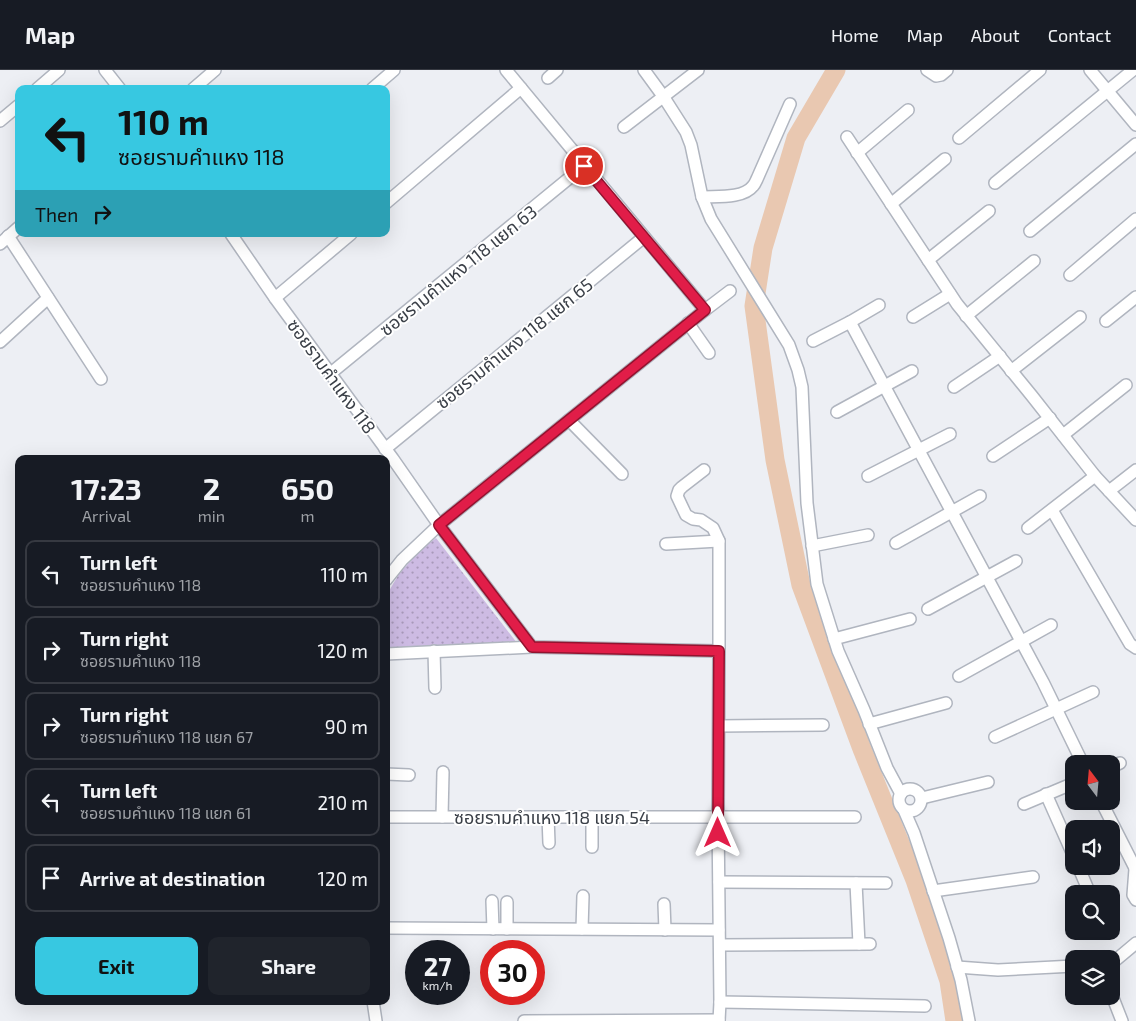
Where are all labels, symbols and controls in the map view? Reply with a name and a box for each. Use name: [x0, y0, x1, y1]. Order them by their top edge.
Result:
text: Map: [25, 20, 75, 49]
text: Home: [831, 24, 879, 46]
text: Map: [907, 24, 943, 46]
text: About: [971, 24, 1020, 46]
text: Contact: [1048, 24, 1111, 46]
text: 110 m: [118, 100, 209, 142]
icon: left: [35, 105, 100, 170]
text: ซอยรามคำแหง 118: [118, 143, 285, 169]
pin: [563, 145, 605, 187]
icon: arrive: [570, 152, 598, 180]
icon: right: [88, 200, 116, 228]
street label: ซอยรามคำแหง 118 แยก 63: [375, 200, 541, 340]
text: Then: [35, 203, 78, 226]
street label: ซอยรามคำแหง 118 แยก 65: [431, 273, 597, 413]
street label: ซอยรามคำแหง 118: [283, 314, 381, 438]
text: 17:23: [71, 470, 142, 506]
text: 2: [203, 470, 220, 506]
text: 650: [281, 470, 334, 506]
text: Arrival: [82, 506, 131, 525]
text: min: [198, 506, 225, 525]
text: m: [300, 506, 315, 525]
text: Turn left: [80, 551, 157, 574]
icon: left: [37, 560, 65, 588]
text: 110 m: [321, 563, 368, 586]
text: ซอยรามคำแหง 118: [80, 575, 201, 594]
text: Turn right: [80, 627, 168, 650]
icon: right: [37, 636, 65, 664]
text: 120 m: [317, 639, 368, 662]
text: ซอยรามคำแหง 118: [80, 651, 201, 670]
text: Turn right: [80, 703, 168, 726]
icon: right: [37, 712, 65, 740]
text: 90 m: [325, 715, 368, 738]
text: ซอยรามคำแหง 118 แยก 67: [80, 727, 253, 746]
north arrow: [1065, 755, 1120, 810]
map controls: [1065, 755, 1120, 1005]
text: Turn left: [80, 779, 157, 802]
icon: left: [37, 788, 65, 816]
text: 210 m: [317, 791, 368, 814]
text: ซอยรามคำแหง 118 แยก 61: [80, 803, 252, 822]
street label: ซอยรามคำแหง 118 แยก 54: [454, 806, 650, 828]
position arrow: [691, 806, 743, 858]
button: sound: [1065, 820, 1120, 875]
icon: arrive: [37, 864, 65, 892]
text: Arrive at destination: [80, 867, 265, 890]
text: 120 m: [317, 867, 368, 890]
button: search: [1065, 885, 1120, 940]
button: Exit: [35, 937, 198, 995]
button: Share: [208, 937, 370, 995]
speed limit sign: 30: [480, 940, 545, 1005]
button: layers: [1065, 950, 1120, 1005]
text: 27: [424, 951, 451, 981]
text: km/h: [423, 978, 452, 992]

